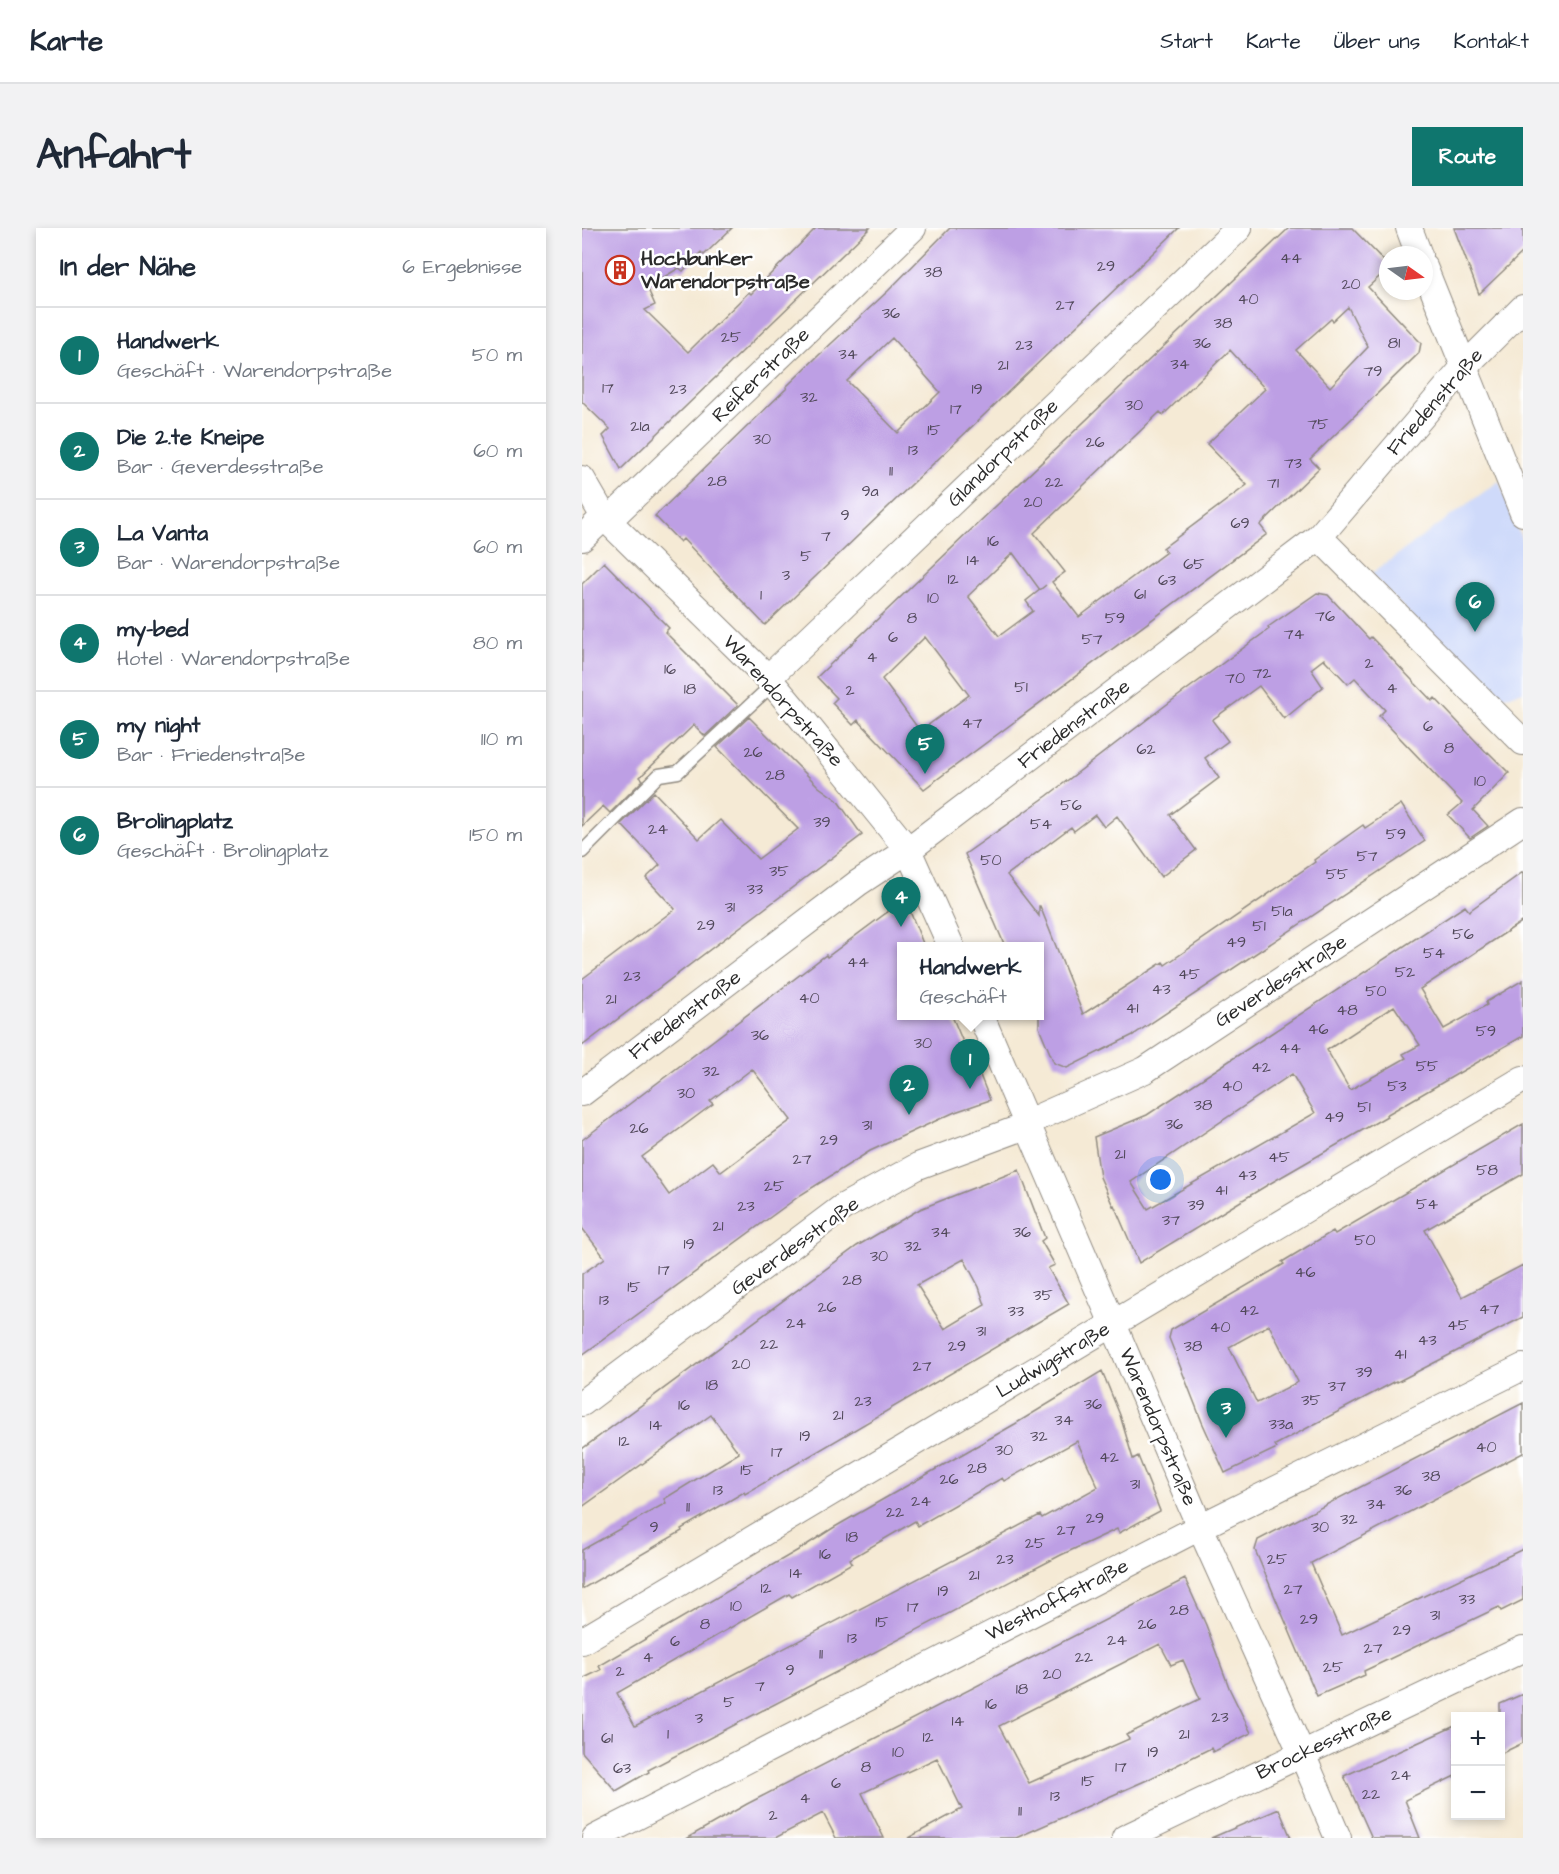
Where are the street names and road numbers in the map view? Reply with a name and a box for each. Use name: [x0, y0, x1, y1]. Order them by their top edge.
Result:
street label: Reiferstraße: [706, 321, 816, 429]
street label: Friedenstraße: [1380, 342, 1490, 462]
street label: Glandorpstraße: [941, 392, 1065, 514]
street label: Warendorpstraße: [716, 629, 850, 773]
street label: Friedenstraße: [1012, 672, 1136, 776]
street label: Geverdesstraße: [1209, 928, 1353, 1034]
street label: Friedenstraße: [623, 963, 747, 1067]
street label: Geverdesstraße: [725, 1190, 865, 1302]
street label: Ludwigstraße: [991, 1315, 1116, 1406]
street label: Warendorpstraße: [1112, 1344, 1204, 1510]
street label: Westhoffstraße: [981, 1552, 1133, 1648]
street label: Brockesstraße: [1252, 1699, 1397, 1787]

